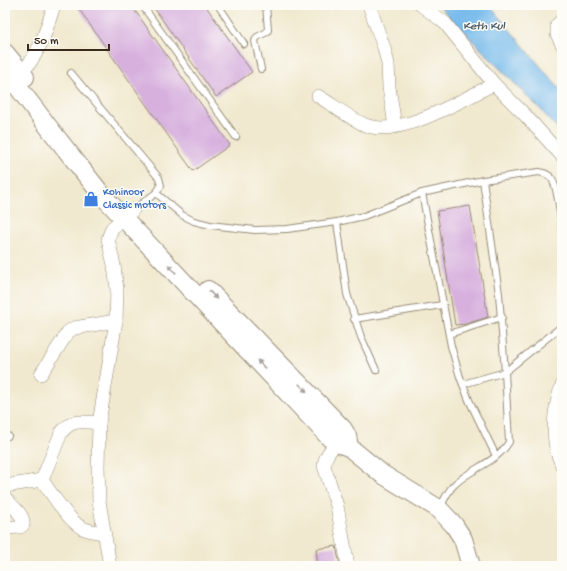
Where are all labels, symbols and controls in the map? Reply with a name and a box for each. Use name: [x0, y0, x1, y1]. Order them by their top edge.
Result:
water label: Keth Kul: [463, 20, 506, 34]
scale bar: [28, 26, 109, 52]
text: 50 m: [34, 35, 59, 49]
place label: Kohinoor Classic motors: [103, 187, 167, 212]
shop icon: Kohinoor Classic motors: [82, 190, 100, 208]
one-way arrow: [167, 264, 177, 274]
one-way arrow: [208, 290, 218, 300]
one-way arrow: [256, 359, 266, 369]
one-way arrow: [298, 383, 308, 393]

